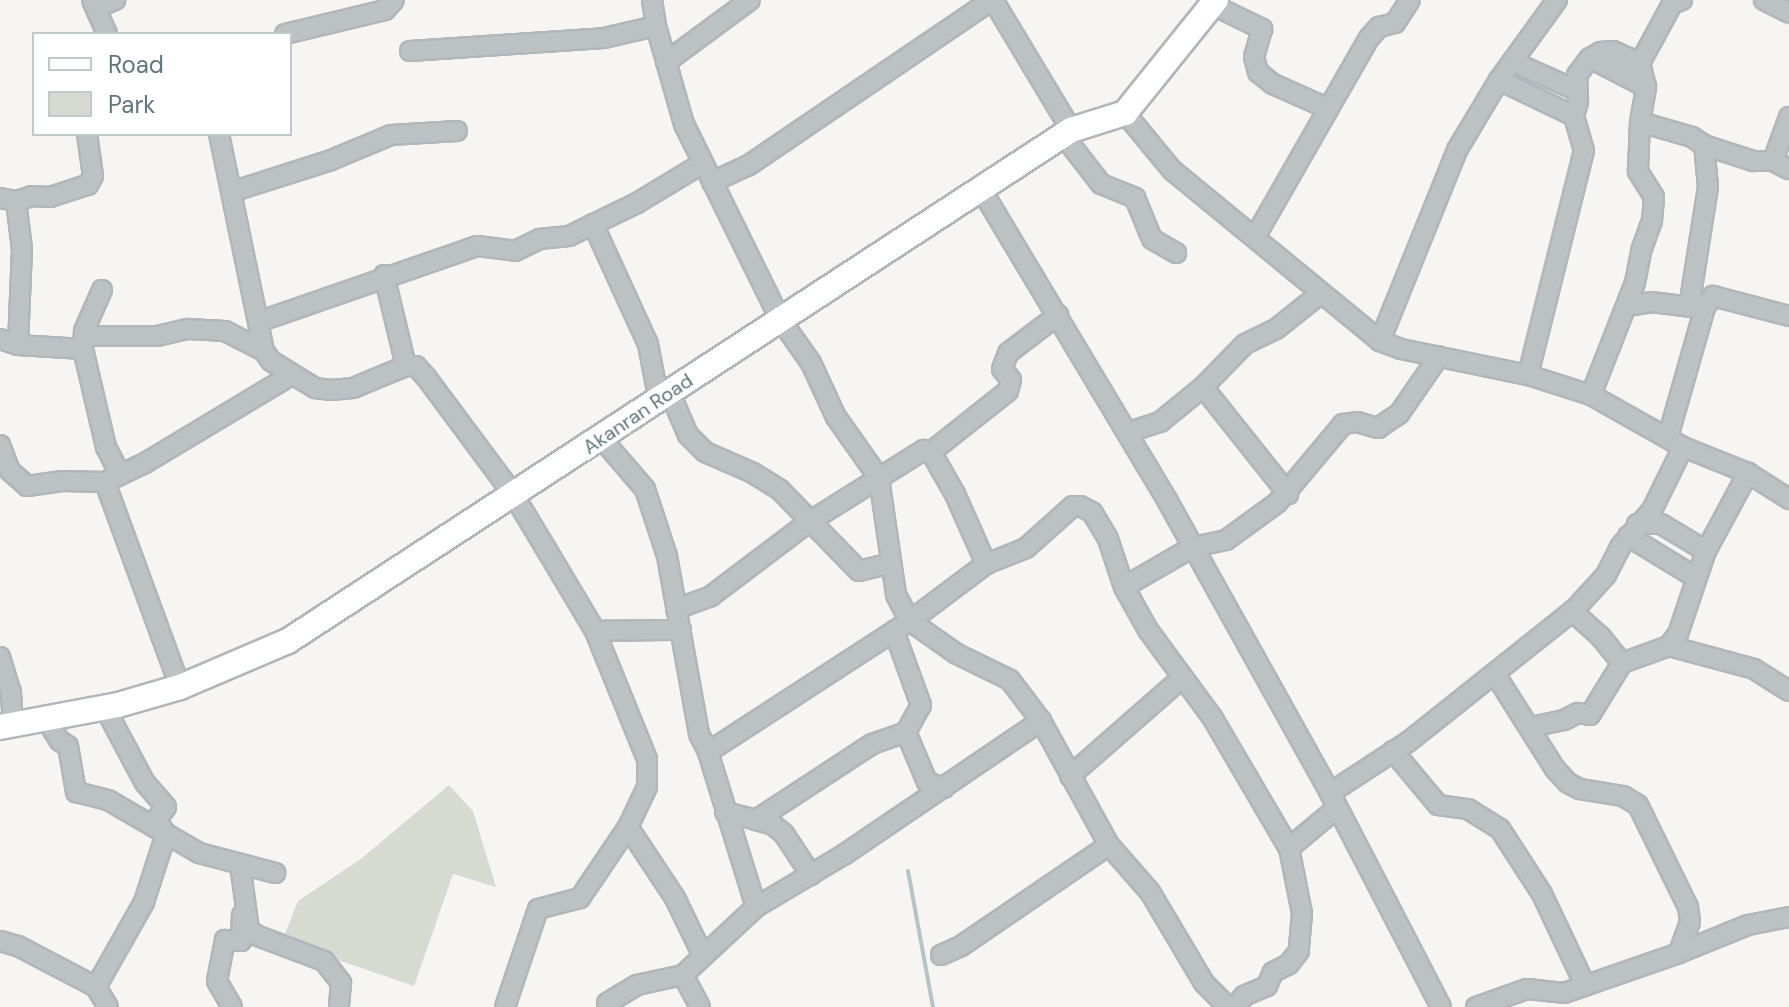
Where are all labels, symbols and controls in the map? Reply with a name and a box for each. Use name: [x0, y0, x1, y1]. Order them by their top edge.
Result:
legend: [32, 32, 292, 136]
text: Road: [108, 49, 164, 80]
text: Park: [108, 89, 155, 120]
street label: Akanran Road: [579, 368, 697, 460]

